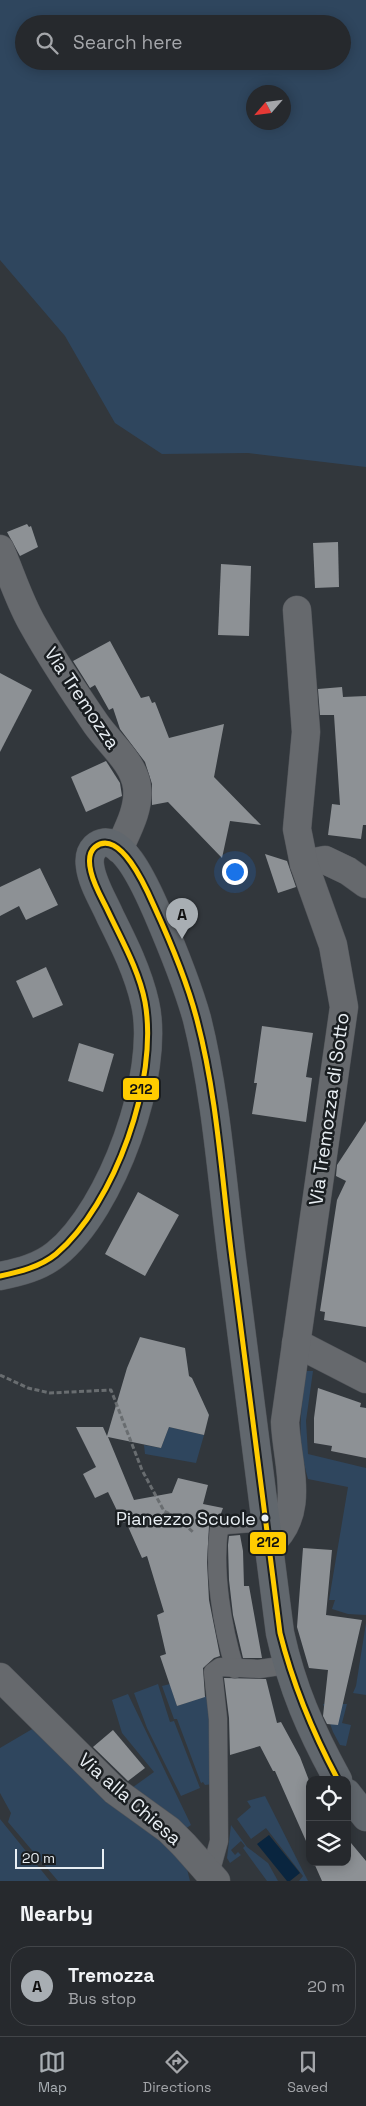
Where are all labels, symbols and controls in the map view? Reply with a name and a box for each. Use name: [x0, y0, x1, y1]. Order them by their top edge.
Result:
search box: [15, 15, 351, 70]
icon: search: [33, 29, 61, 57]
text: Search here: [73, 30, 183, 55]
north arrow: [246, 85, 291, 130]
street label: Via Tremozza: [39, 642, 125, 754]
your location: [222, 859, 248, 885]
pin: A: [166, 898, 198, 939]
street label: Via Tremozza di Sotto: [303, 1011, 355, 1207]
line badge: 212: [122, 1077, 160, 1101]
text: 212: [130, 1080, 152, 1098]
place label: Pianezzo Scuole: [116, 1507, 256, 1530]
marker: Pianezzo Scuole: [260, 1513, 270, 1523]
line badge: 212: [249, 1531, 287, 1555]
text: 212: [257, 1533, 279, 1551]
street label: Via alla Chiesa: [73, 1747, 187, 1851]
map controls: [306, 1776, 351, 1866]
button: locate: [306, 1776, 351, 1821]
button: layers: [306, 1821, 351, 1866]
scale bar: [15, 1846, 104, 1869]
text: 20 m: [22, 1849, 55, 1867]
text: Nearby: [20, 1900, 93, 1927]
text: Tremozza: [68, 1963, 154, 1988]
text: A: [32, 1976, 42, 1997]
text: 20 m: [307, 1976, 345, 1997]
text: Bus stop: [68, 1988, 136, 2009]
tab: Map: [38, 2048, 67, 2096]
tab: Directions: [143, 2048, 211, 2096]
tab: Saved: [287, 2048, 328, 2096]

